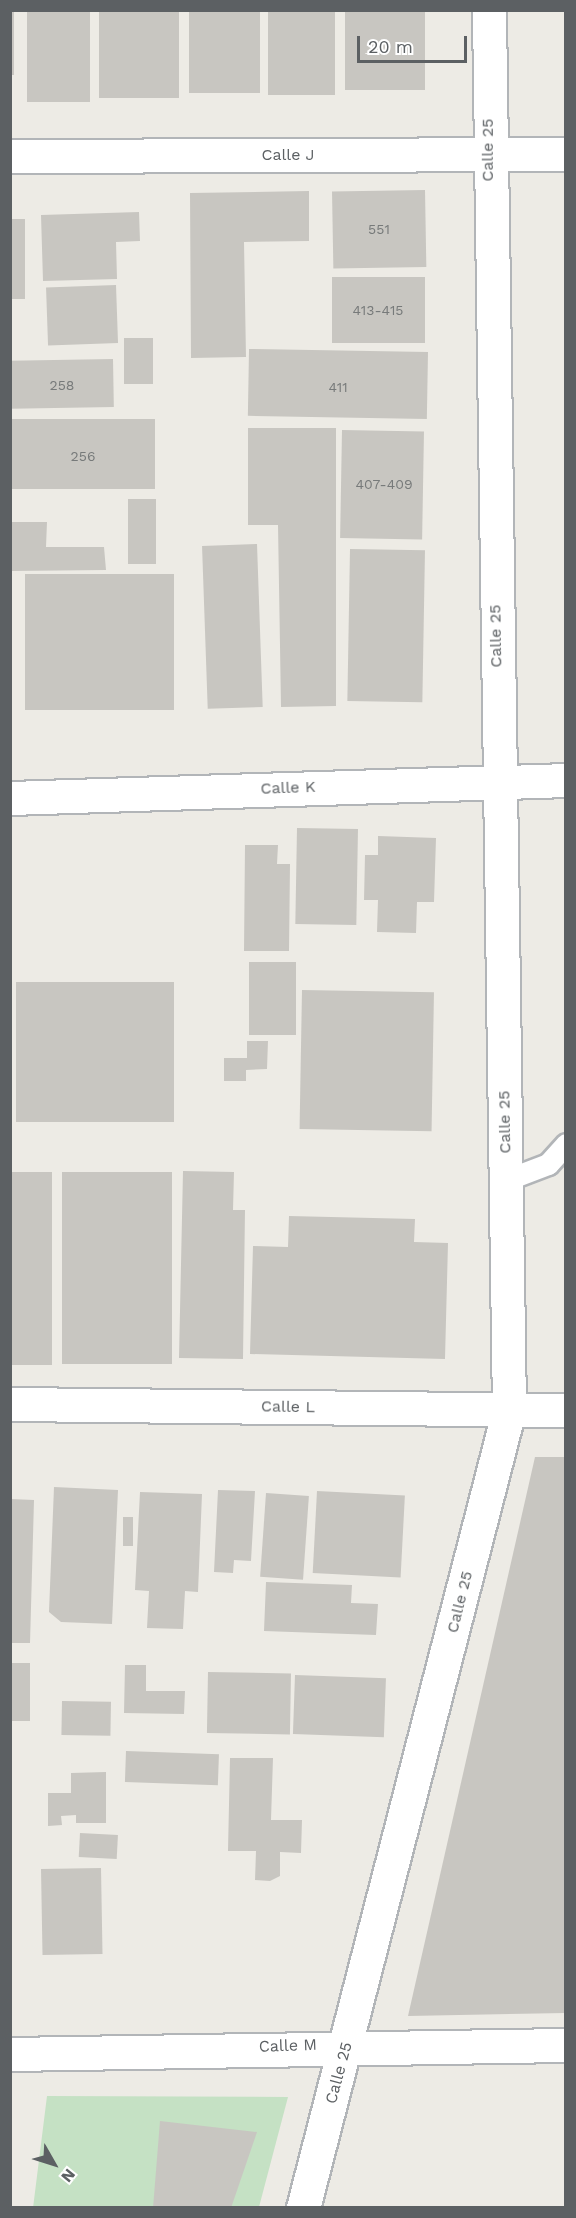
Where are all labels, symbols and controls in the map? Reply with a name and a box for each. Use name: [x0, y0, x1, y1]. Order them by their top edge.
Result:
scale bar: [360, 24, 470, 62]
text: 20 m: [368, 36, 413, 57]
street label: Calle 25: [478, 118, 498, 182]
street label: Calle J: [261, 145, 315, 165]
house number: 551: [368, 221, 390, 237]
house number: 413-415: [352, 302, 404, 318]
house number: 258: [50, 377, 74, 393]
house number: 411: [328, 379, 348, 395]
house number: 256: [71, 448, 95, 464]
house number: 407-409: [355, 476, 413, 492]
street label: Calle 25: [486, 604, 506, 668]
street label: Calle K: [260, 777, 316, 799]
street label: Calle 25: [495, 1090, 515, 1154]
street label: Calle L: [261, 1397, 315, 1417]
street label: Calle 25: [443, 1569, 477, 1635]
street label: Calle M: [259, 2035, 317, 2057]
street label: Calle 25: [322, 2040, 356, 2106]
north arrow: [24, 2134, 84, 2194]
text: N: [57, 2165, 79, 2186]

